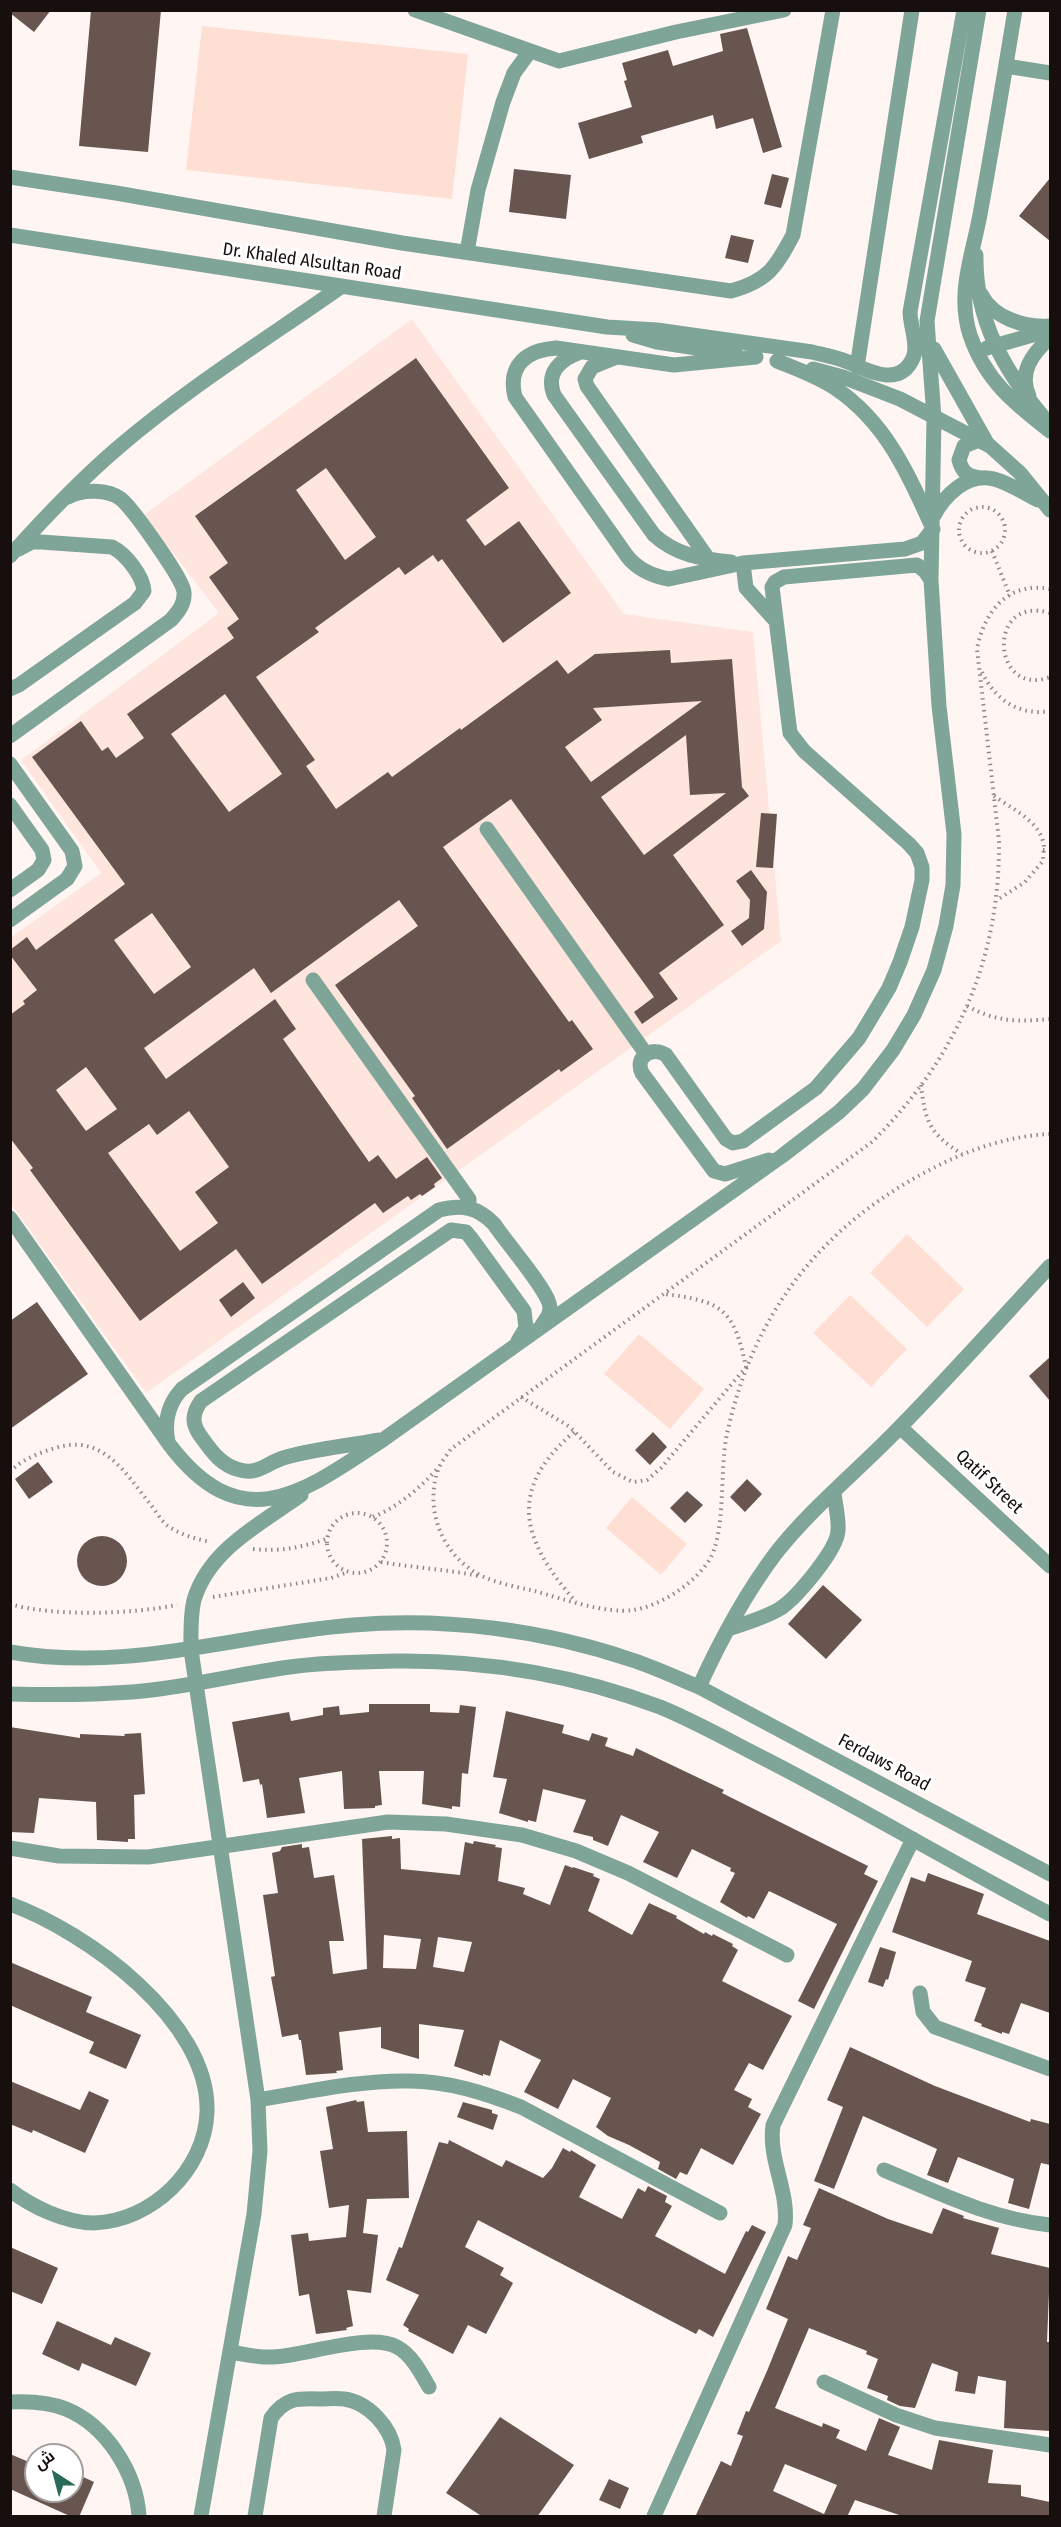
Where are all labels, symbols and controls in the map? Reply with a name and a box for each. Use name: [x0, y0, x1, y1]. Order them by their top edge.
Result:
street label: Dr. Khaled Alsultan Road: [221, 239, 403, 285]
street label: Qatif Street: [951, 1445, 1027, 1519]
street label: Ferdaws Road: [834, 1730, 934, 1796]
north arrow: [24, 2443, 84, 2503]
text: ش: [30, 2446, 58, 2473]

